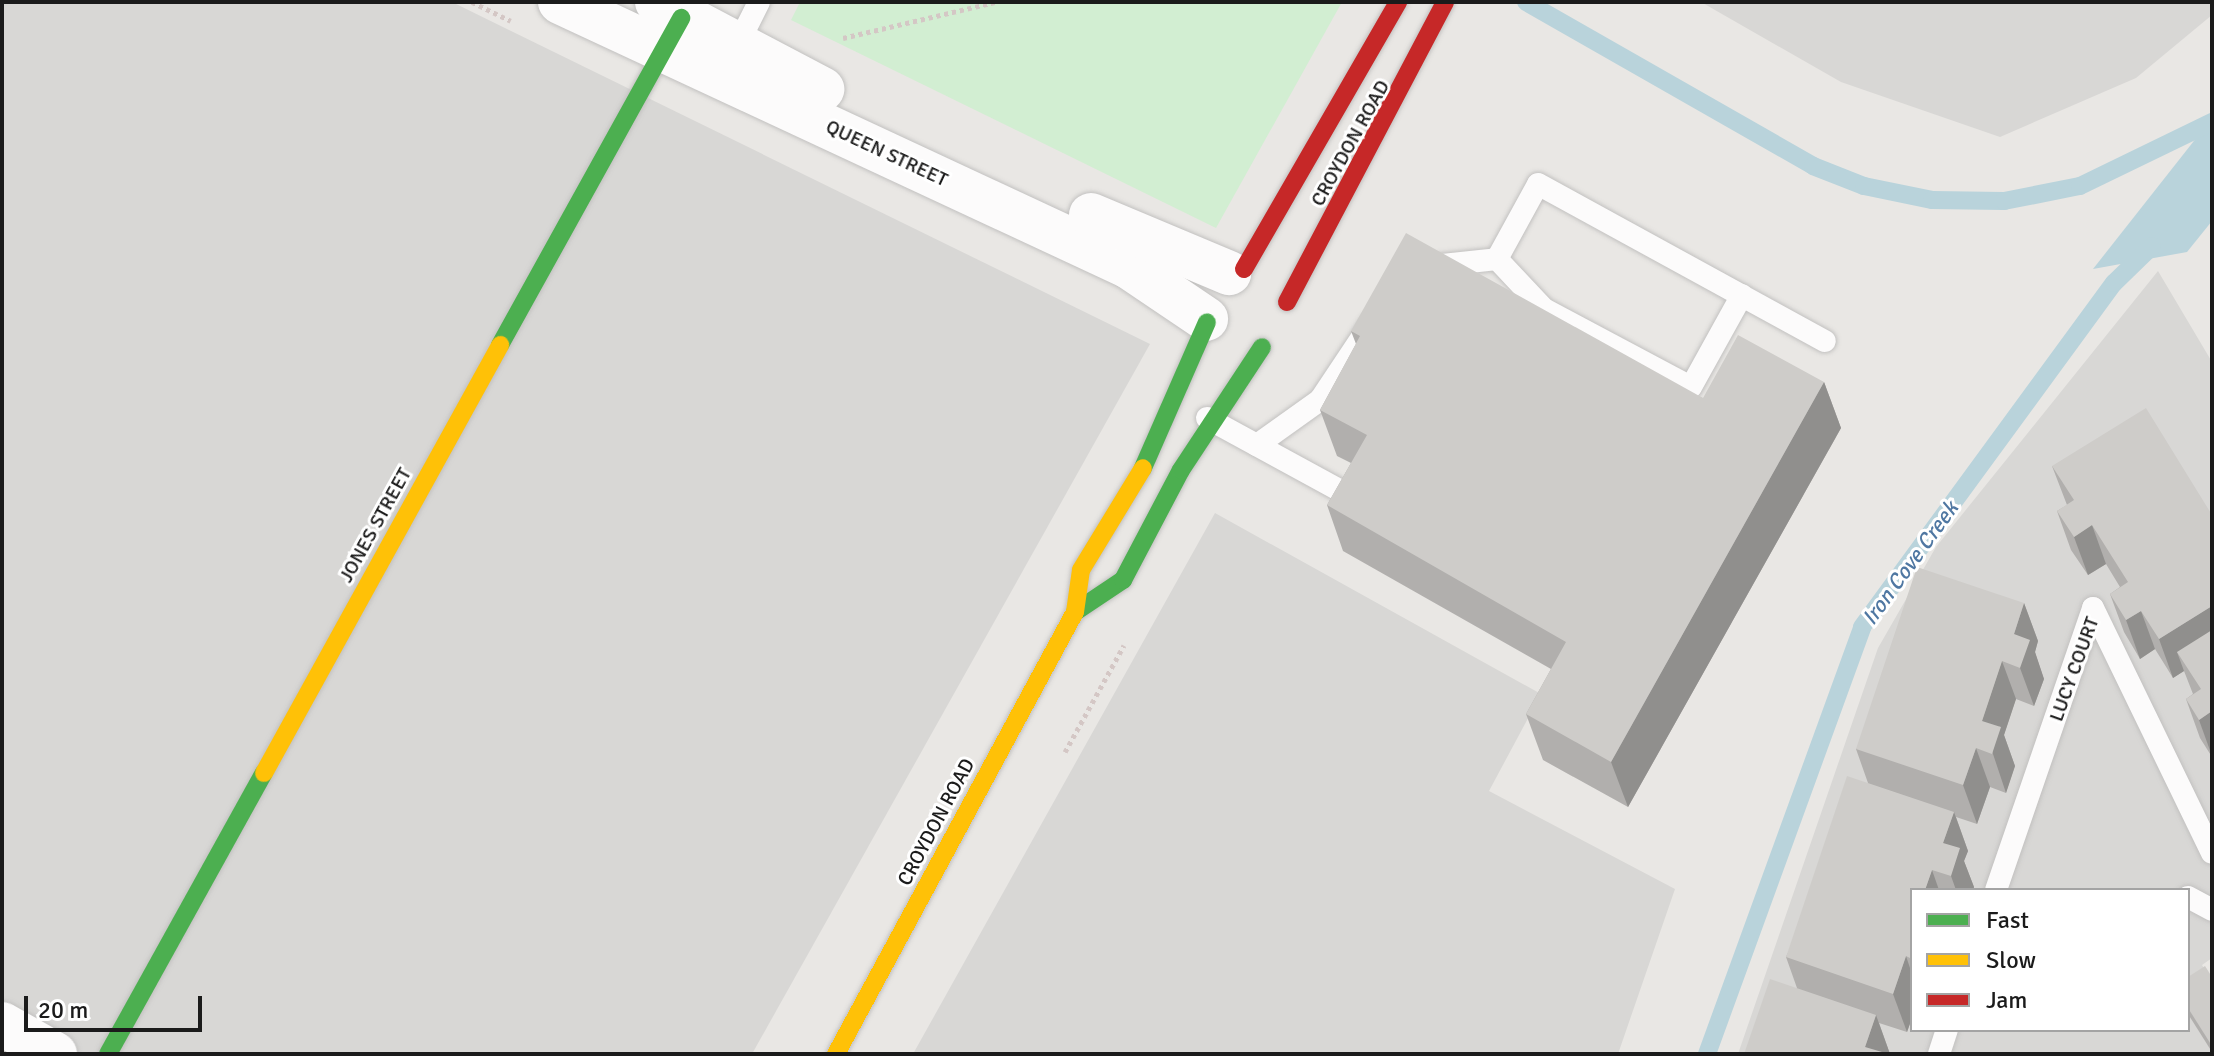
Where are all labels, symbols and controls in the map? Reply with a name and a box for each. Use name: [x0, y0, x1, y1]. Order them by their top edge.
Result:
street label: CROYDON ROAD: [1305, 76, 1395, 210]
street label: QUEEN STREET: [822, 114, 952, 192]
street label: JONES STREET: [334, 464, 416, 586]
water label: Iron Cove Creek: [1856, 496, 1964, 630]
street label: LUCY COURT: [2044, 613, 2104, 725]
street label: CROYDON ROAD: [892, 754, 980, 890]
legend: [1910, 888, 2190, 1032]
text: Fast: [1986, 905, 2029, 935]
text: Slow: [1986, 945, 2036, 975]
scale bar: [28, 980, 206, 1030]
text: Jam: [1986, 985, 2027, 1015]
text: 20 m: [38, 995, 88, 1025]

